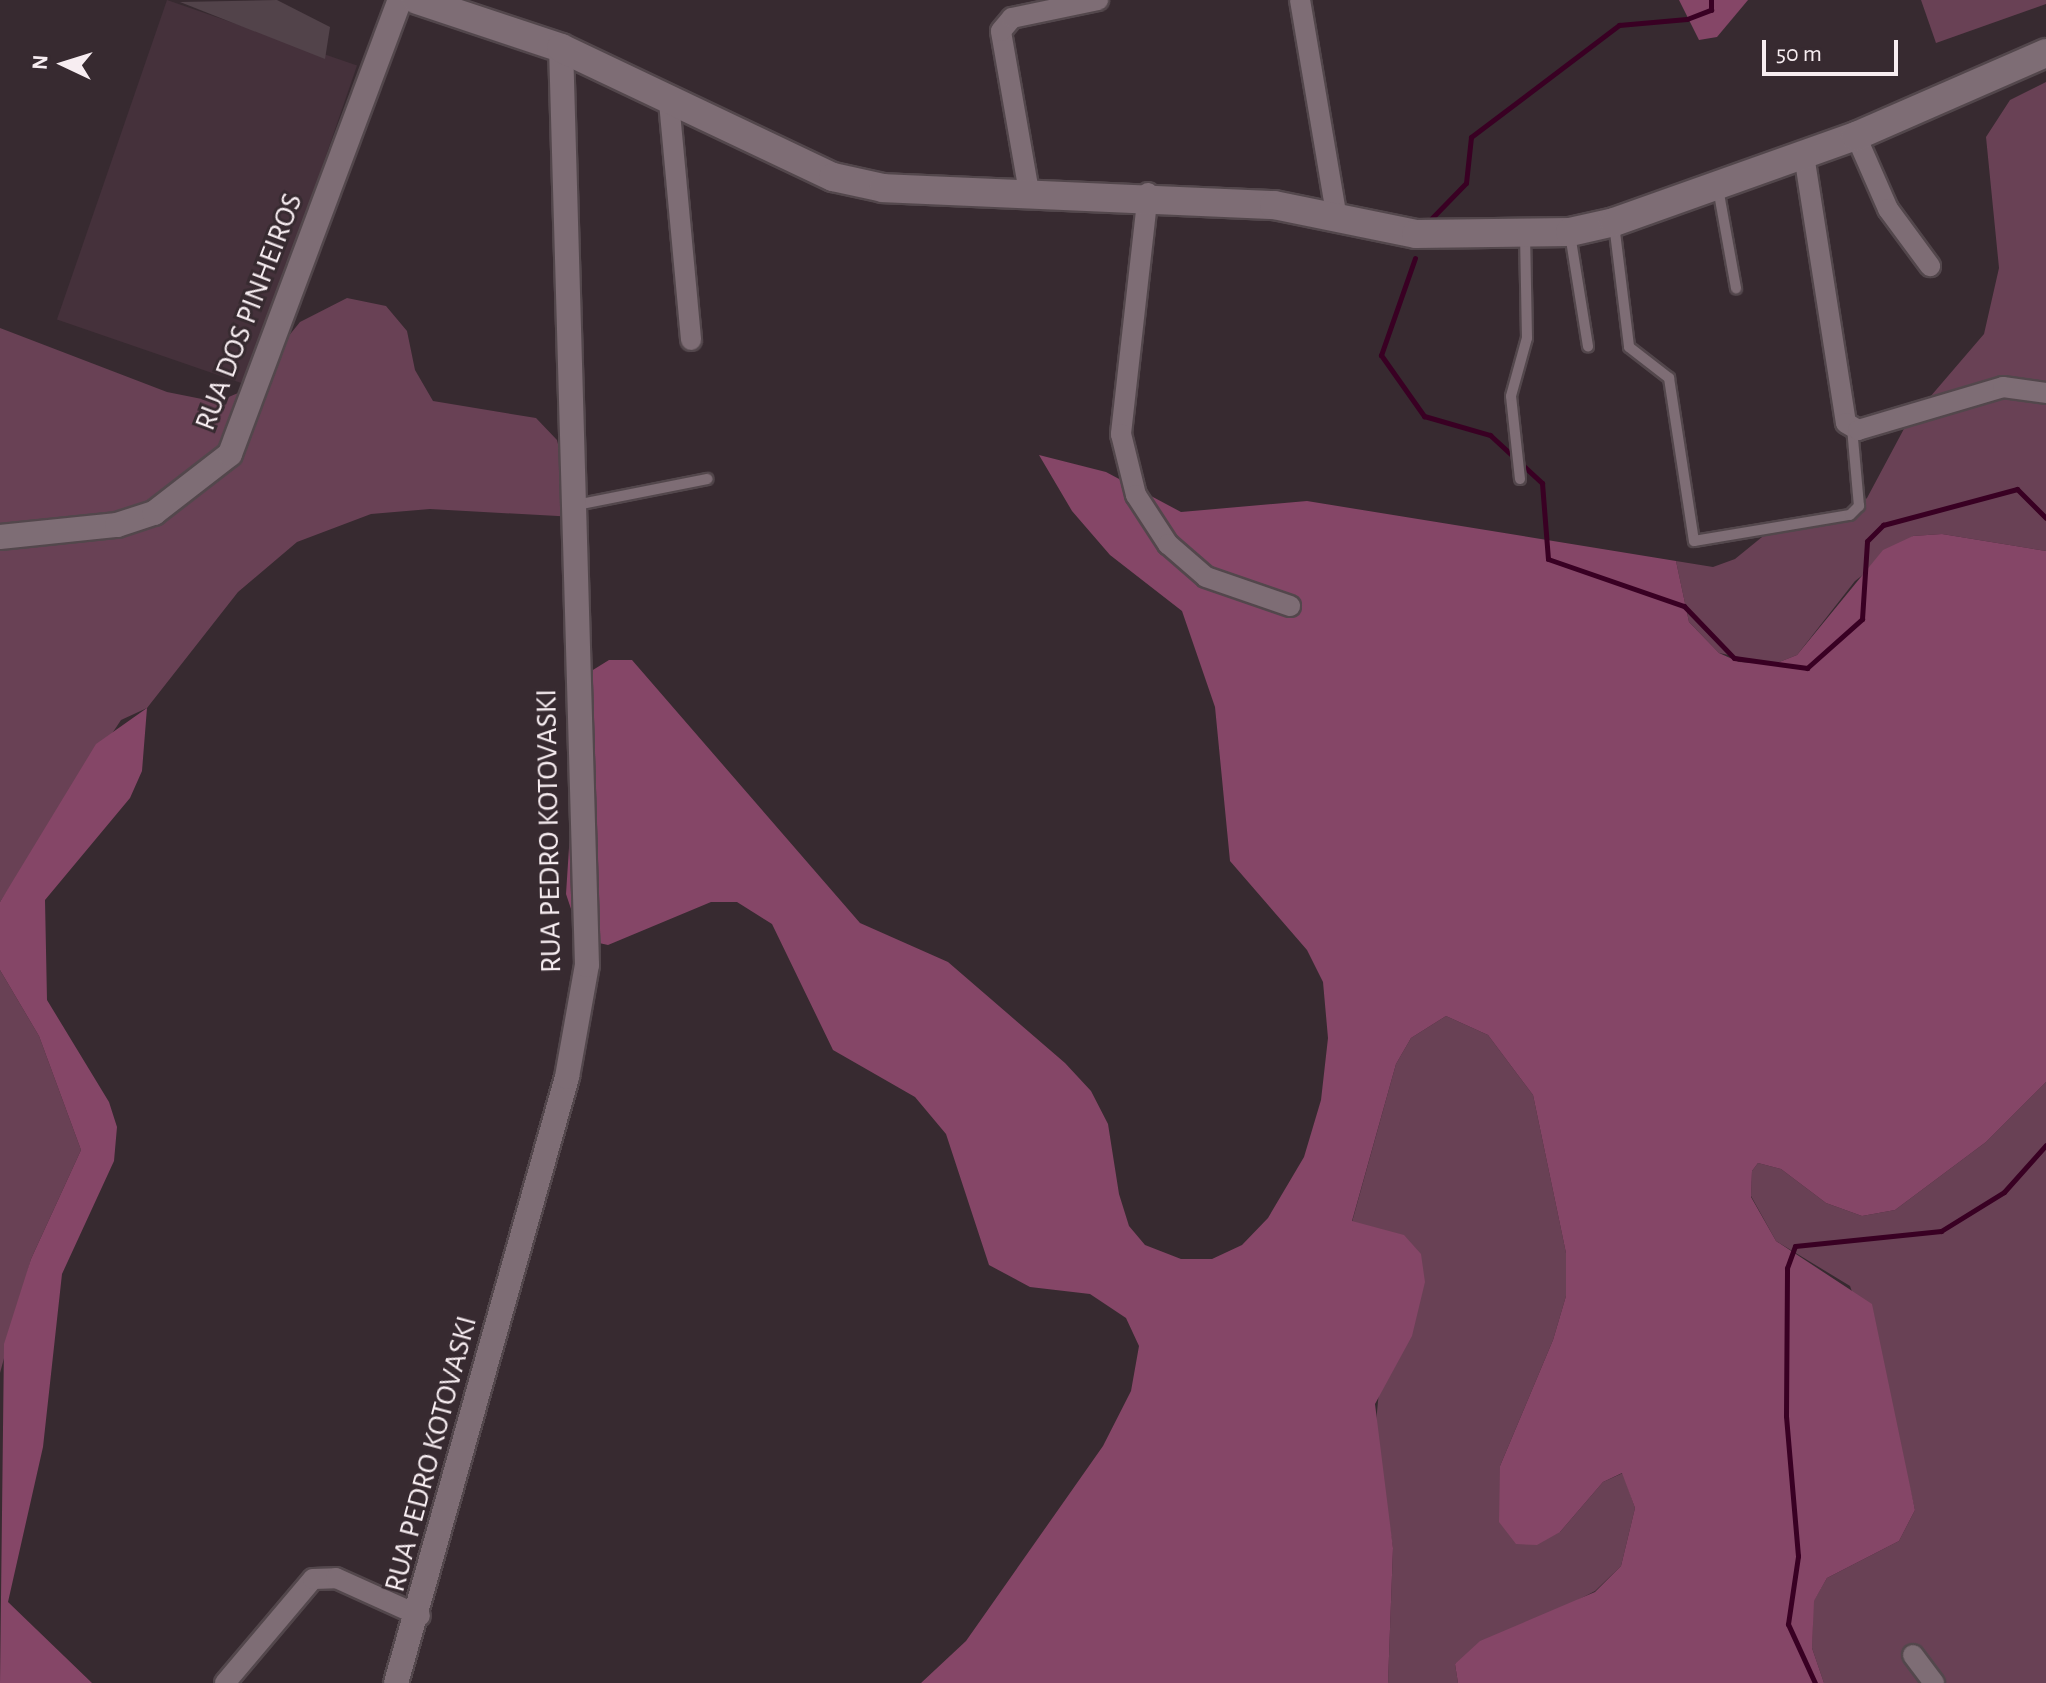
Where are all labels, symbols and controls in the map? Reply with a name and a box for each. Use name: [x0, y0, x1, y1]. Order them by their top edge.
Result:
north arrow: [24, 24, 104, 104]
scale bar: [1766, 24, 1902, 74]
text: 50 m: [1776, 42, 1822, 66]
text: N: [29, 54, 52, 71]
street label: RUA DOS PINHEIROS: [187, 188, 311, 436]
street label: RUA PEDRO KOTOVASKI: [529, 689, 569, 973]
street label: RUA PEDRO KOTOVASKI: [377, 1312, 485, 1596]

